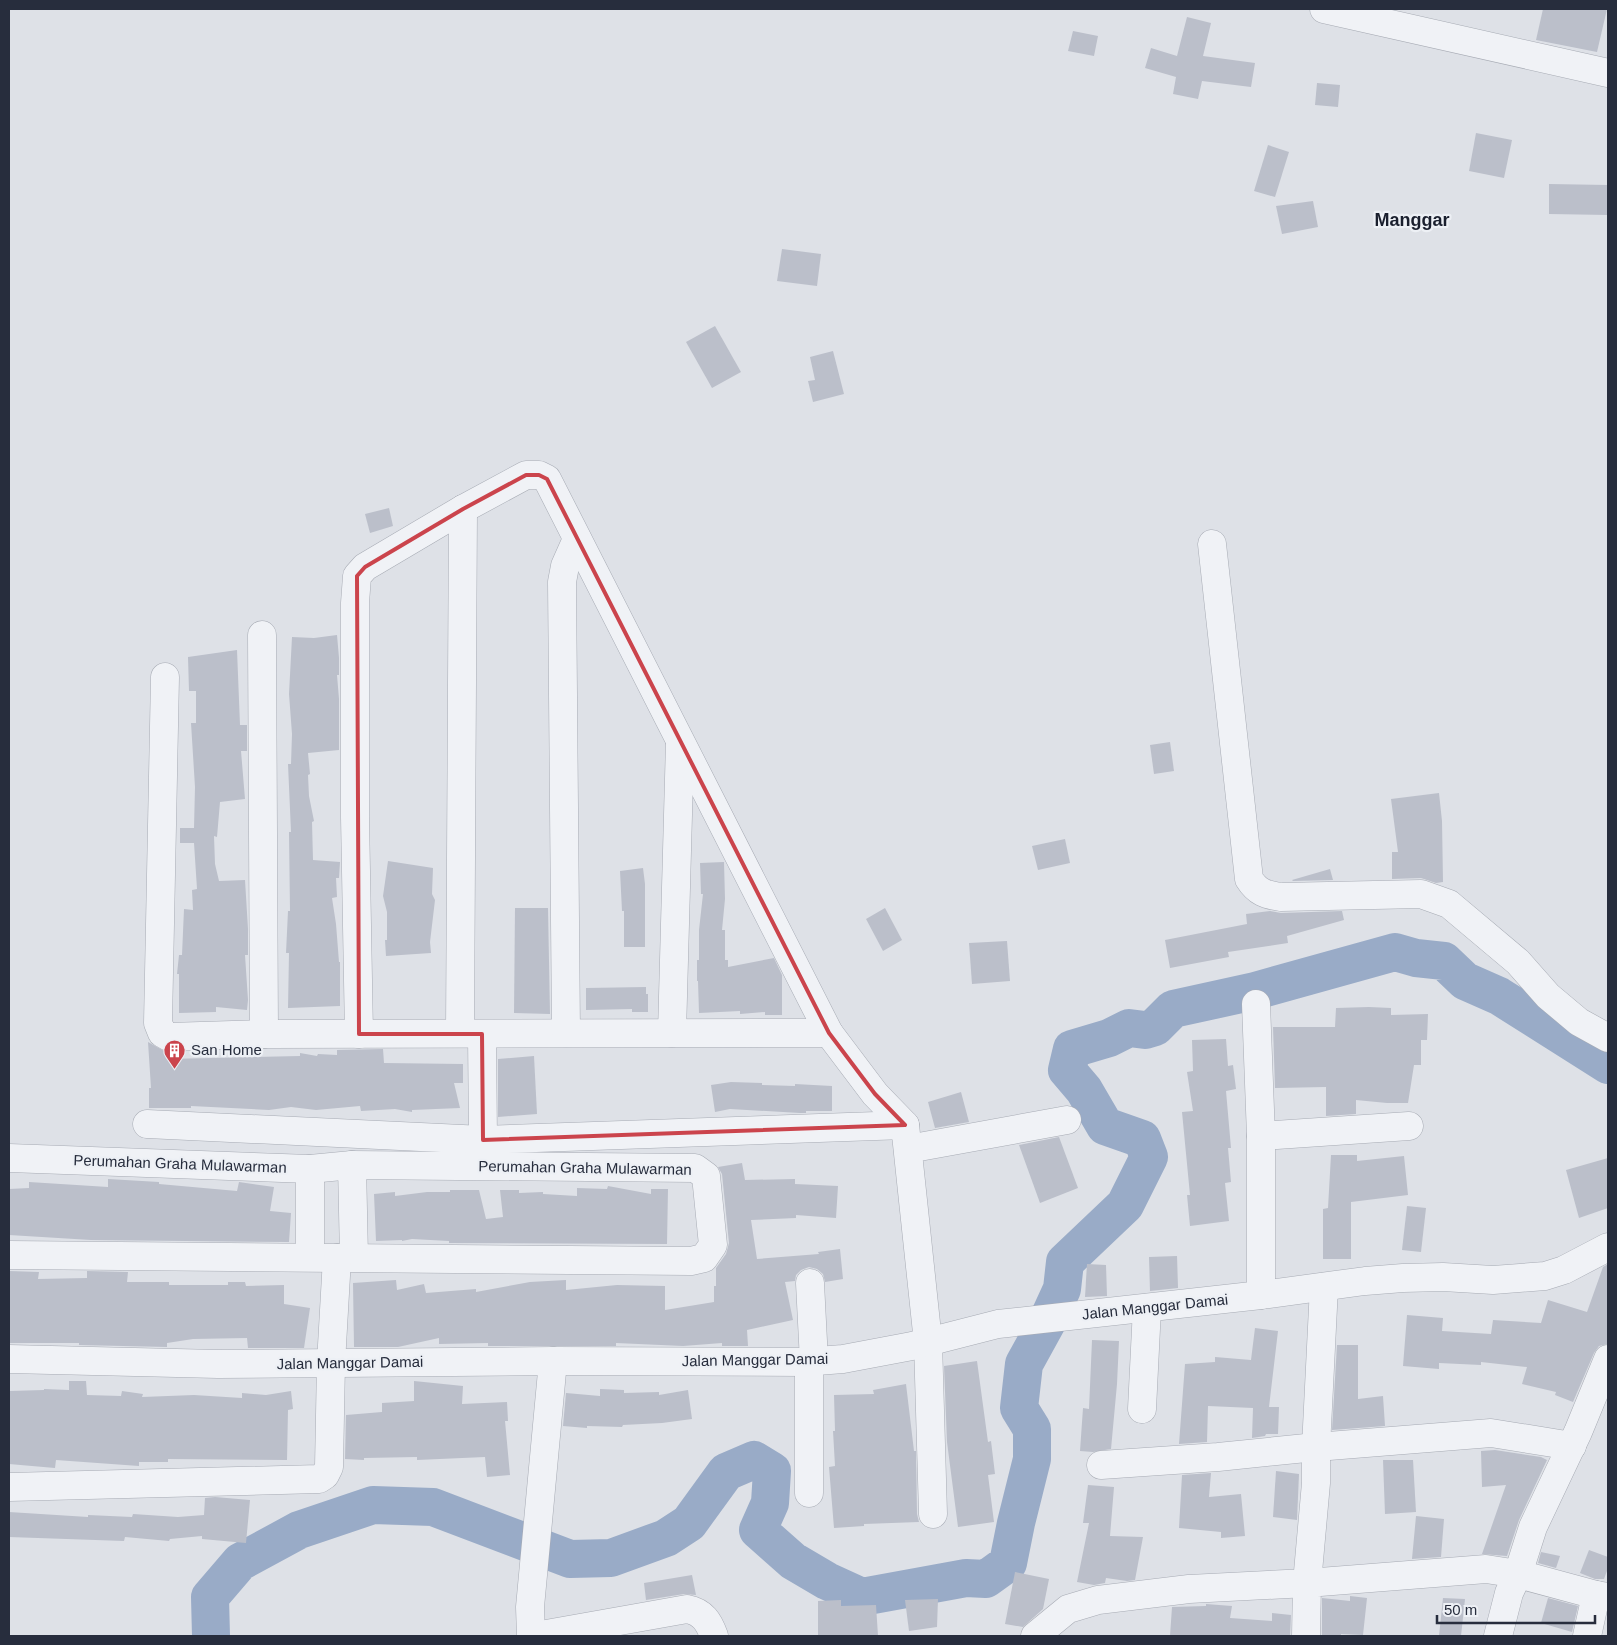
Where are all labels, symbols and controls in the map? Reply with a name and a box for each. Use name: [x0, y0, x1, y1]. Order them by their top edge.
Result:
district label: Manggar: [1374, 210, 1450, 230]
building icon: San Home: [163, 1038, 187, 1069]
place label: San Home: [191, 1041, 262, 1058]
street label: Perumahan Graha Mulawarman: [73, 1151, 287, 1176]
street label: Perumahan Graha Mulawarman: [478, 1157, 692, 1178]
street label: Jalan Manggar Damai: [1081, 1290, 1229, 1323]
street label: Jalan Manggar Damai: [681, 1350, 829, 1369]
street label: Jalan Manggar Damai: [276, 1353, 424, 1372]
scale bar: [1437, 1592, 1594, 1624]
text: 50 m: [1444, 1601, 1477, 1618]

